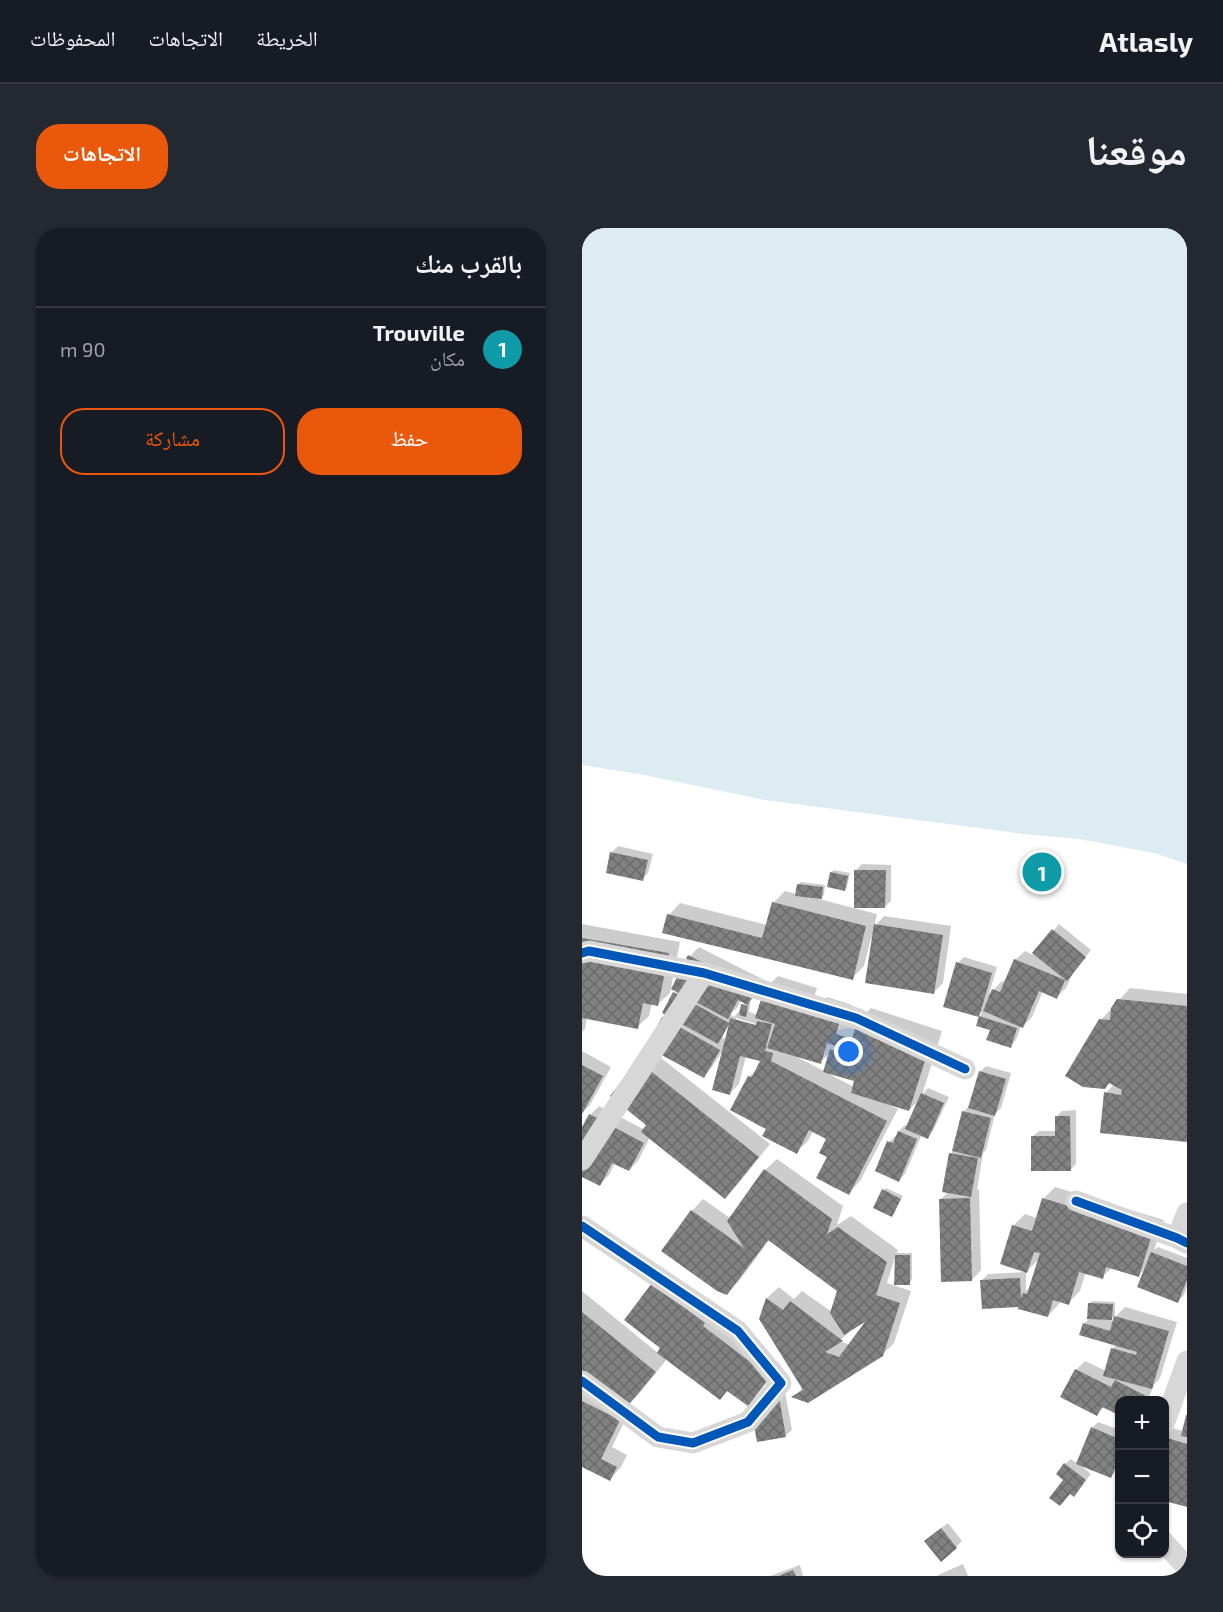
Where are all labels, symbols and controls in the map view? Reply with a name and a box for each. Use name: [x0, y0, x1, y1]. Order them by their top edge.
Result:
text: Atlasly: [1099, 24, 1193, 58]
text: المحفوظات: [30, 25, 115, 50]
text: الاتجاهات: [148, 25, 223, 50]
text: الخريطة: [256, 25, 318, 50]
text: موقعنا: [1086, 123, 1187, 173]
button: الاتجاهات: [36, 124, 168, 189]
text: بالقرب منك: [415, 247, 522, 278]
text: Trouville: [373, 319, 465, 345]
text: 90 m: [60, 337, 106, 361]
text: 1: [498, 337, 507, 361]
text: مكان: [430, 346, 465, 370]
button: مشاركة: [60, 408, 285, 475]
button: حفظ: [297, 408, 522, 475]
pin: 1: [1022, 850, 1062, 894]
your location: [834, 1037, 863, 1066]
map controls: [1115, 1396, 1169, 1558]
button: +: [1115, 1396, 1169, 1450]
button: −: [1115, 1450, 1169, 1504]
button: locate: [1115, 1504, 1169, 1558]

